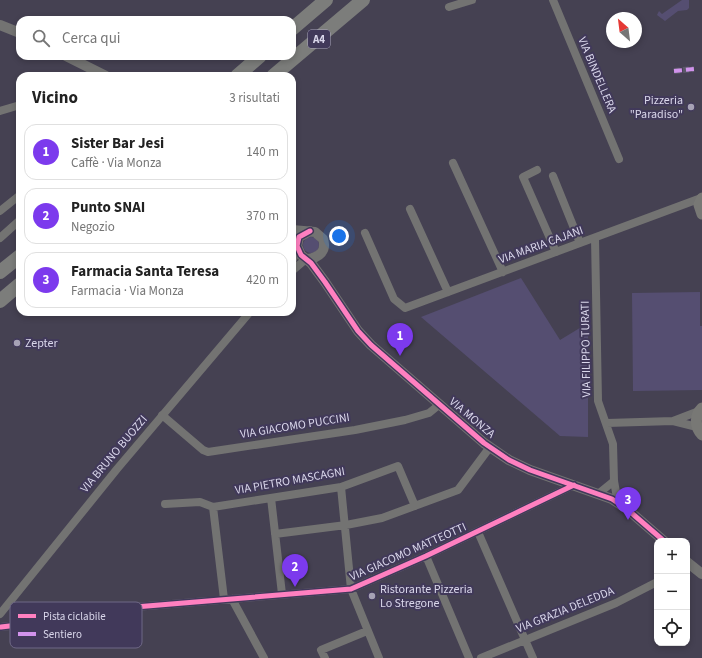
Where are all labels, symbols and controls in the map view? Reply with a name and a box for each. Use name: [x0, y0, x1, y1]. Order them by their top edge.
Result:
north arrow: [606, 12, 642, 48]
search box: [16, 16, 296, 60]
icon: search: [30, 27, 52, 49]
text: Cerca qui: [62, 28, 121, 49]
road number: A4: [308, 30, 330, 48]
street label: VIA BINDELLERA: [573, 34, 621, 116]
text: Vicino: [32, 86, 78, 110]
text: 3 risultati: [229, 89, 280, 107]
place label: Pizzeria "Paradiso": [630, 92, 683, 123]
marker: Pizzeria "Paradiso": [686, 102, 696, 112]
text: Sister Bar Jesi: [71, 133, 164, 154]
text: 1: [43, 143, 49, 161]
text: 140 m: [246, 143, 279, 161]
text: Caffè · Via Monza: [71, 154, 162, 172]
text: Punto SNAI: [71, 197, 145, 218]
text: 2: [43, 207, 49, 225]
text: 370 m: [246, 207, 279, 225]
text: Negozio: [71, 218, 115, 236]
street label: VIA MARIA CAJANI: [496, 222, 586, 268]
your location: [329, 226, 349, 246]
text: Farmacia Santa Teresa: [71, 261, 219, 282]
text: 3: [43, 271, 49, 289]
text: 420 m: [246, 271, 279, 289]
text: Farmacia · Via Monza: [71, 282, 184, 300]
street label: VIA FILIPPO TURATI: [577, 301, 595, 397]
pin: 1: [387, 323, 413, 356]
place label: Zepter: [25, 335, 58, 352]
marker: Zepter: [12, 338, 22, 348]
street label: VIA MONZA: [445, 394, 499, 443]
street label: VIA GIACOMO PUCCINI: [239, 409, 351, 443]
street label: VIA BRUNO BUOZZI: [76, 412, 152, 496]
street label: VIA PIETRO MASCAGNI: [234, 463, 346, 499]
pin: 3: [615, 487, 641, 520]
street label: VIA GIACOMO MATTEOTTI: [347, 519, 469, 585]
map controls: [654, 538, 690, 646]
button: +: [654, 538, 690, 574]
pin: 2: [282, 554, 308, 587]
button: −: [654, 574, 690, 610]
place label: Ristorante Pizzeria Lo Stregone: [380, 581, 473, 612]
street label: VIA GRAZIA DELEDDA: [513, 582, 617, 637]
marker: Ristorante Pizzeria Lo Stregone: [367, 591, 377, 601]
legend: [10, 602, 142, 648]
text: Pista ciclabile: [43, 609, 106, 624]
button: locate: [654, 610, 690, 646]
text: Sentiero: [43, 627, 82, 642]

